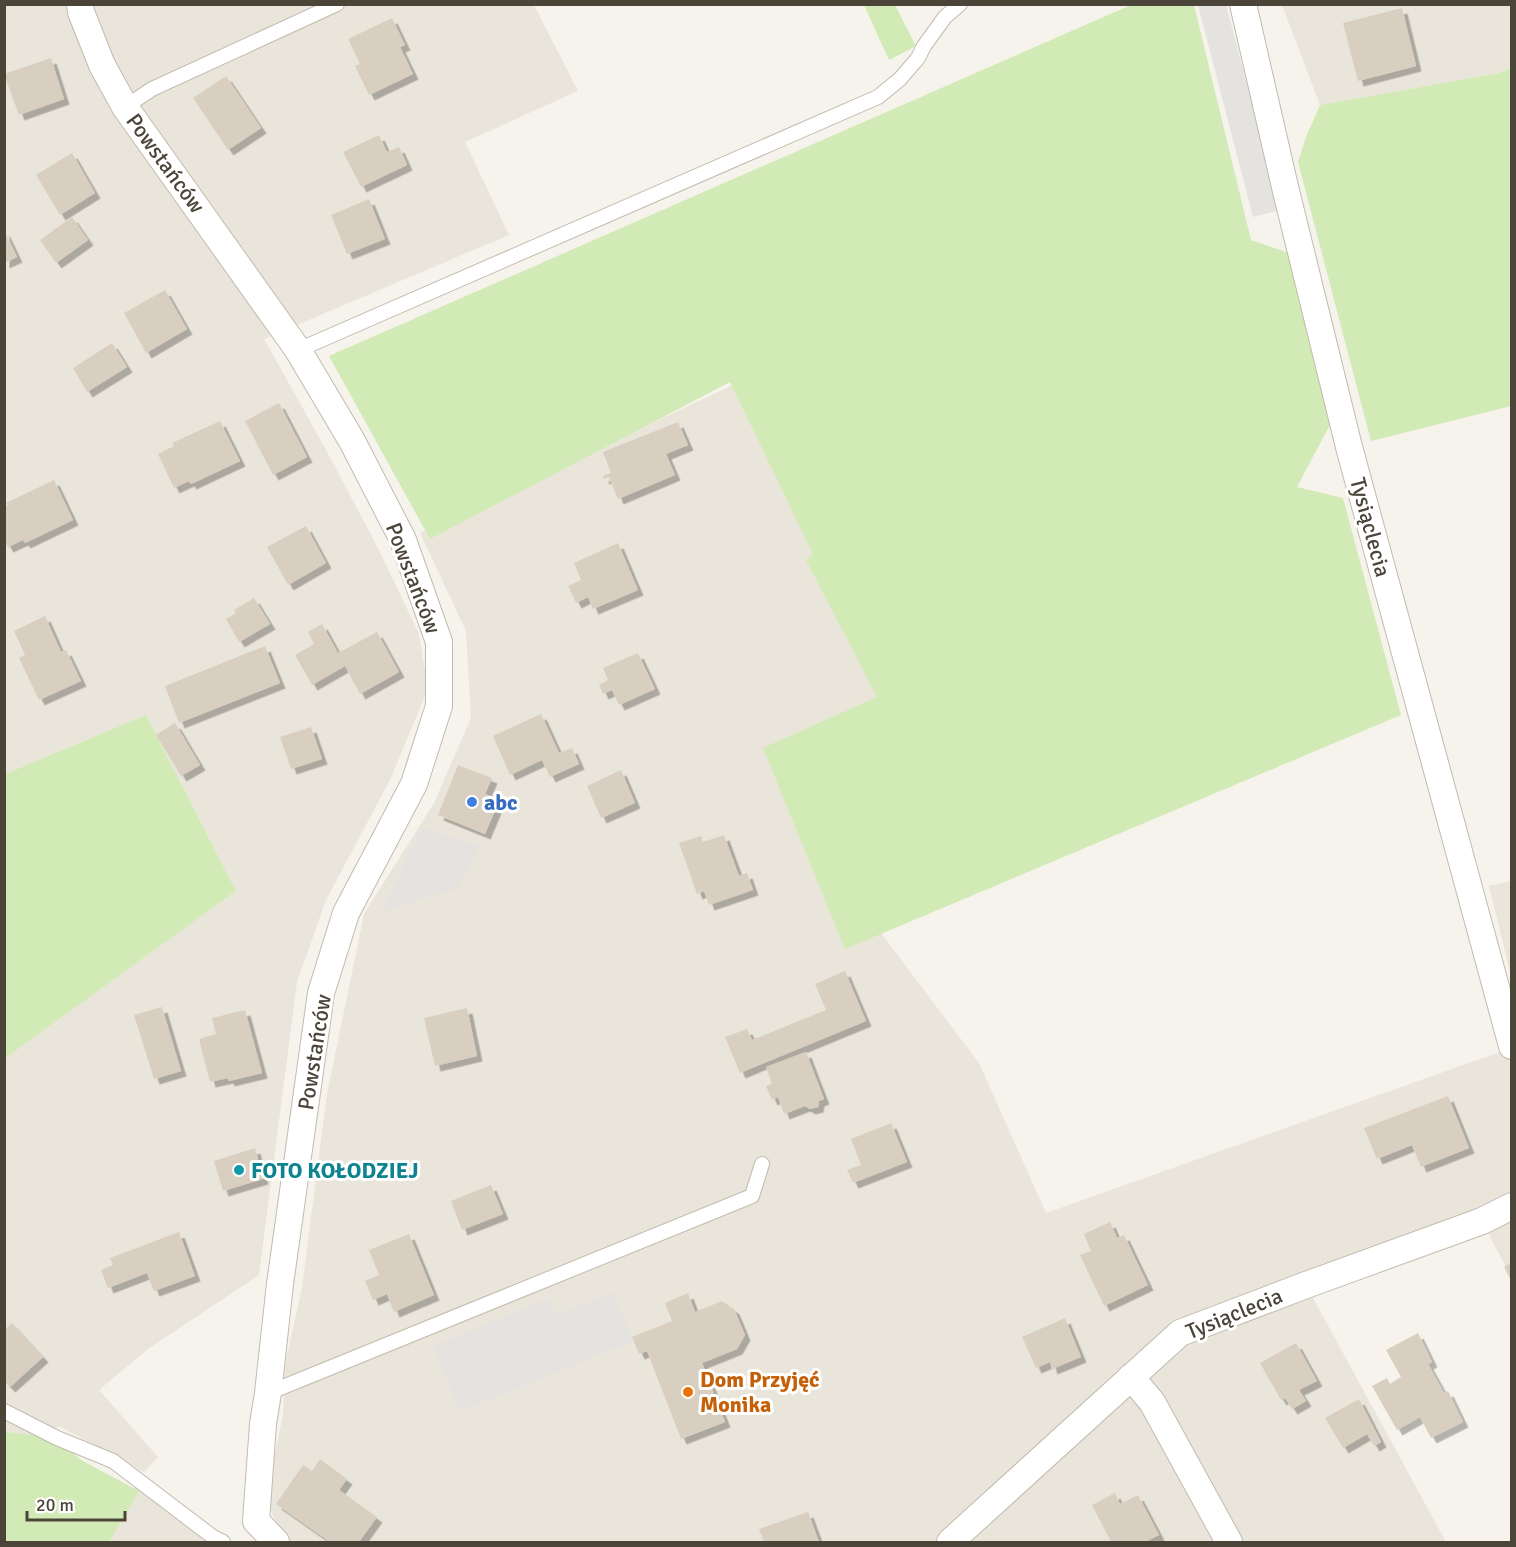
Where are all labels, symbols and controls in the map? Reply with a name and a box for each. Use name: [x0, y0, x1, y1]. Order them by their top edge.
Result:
street label: Powstańców: [120, 108, 211, 219]
street label: Tysiąclecia: [1344, 475, 1397, 580]
street label: Powstańców: [380, 519, 447, 638]
place label: abc: [484, 789, 518, 816]
marker: abc: [465, 795, 479, 809]
street label: Powstańców: [292, 992, 337, 1112]
place label: FOTO KOŁODZIEJ: [251, 1157, 419, 1184]
marker: FOTO KOŁODZIEJ: [232, 1163, 246, 1177]
street label: Tysiąclecia: [1182, 1282, 1286, 1345]
place label: Dom Przyjęć Monika: [700, 1366, 820, 1418]
marker: Dom Przyjęć Monika: [681, 1385, 695, 1399]
scale bar: [27, 1484, 124, 1522]
text: 20 m: [36, 1494, 74, 1516]

